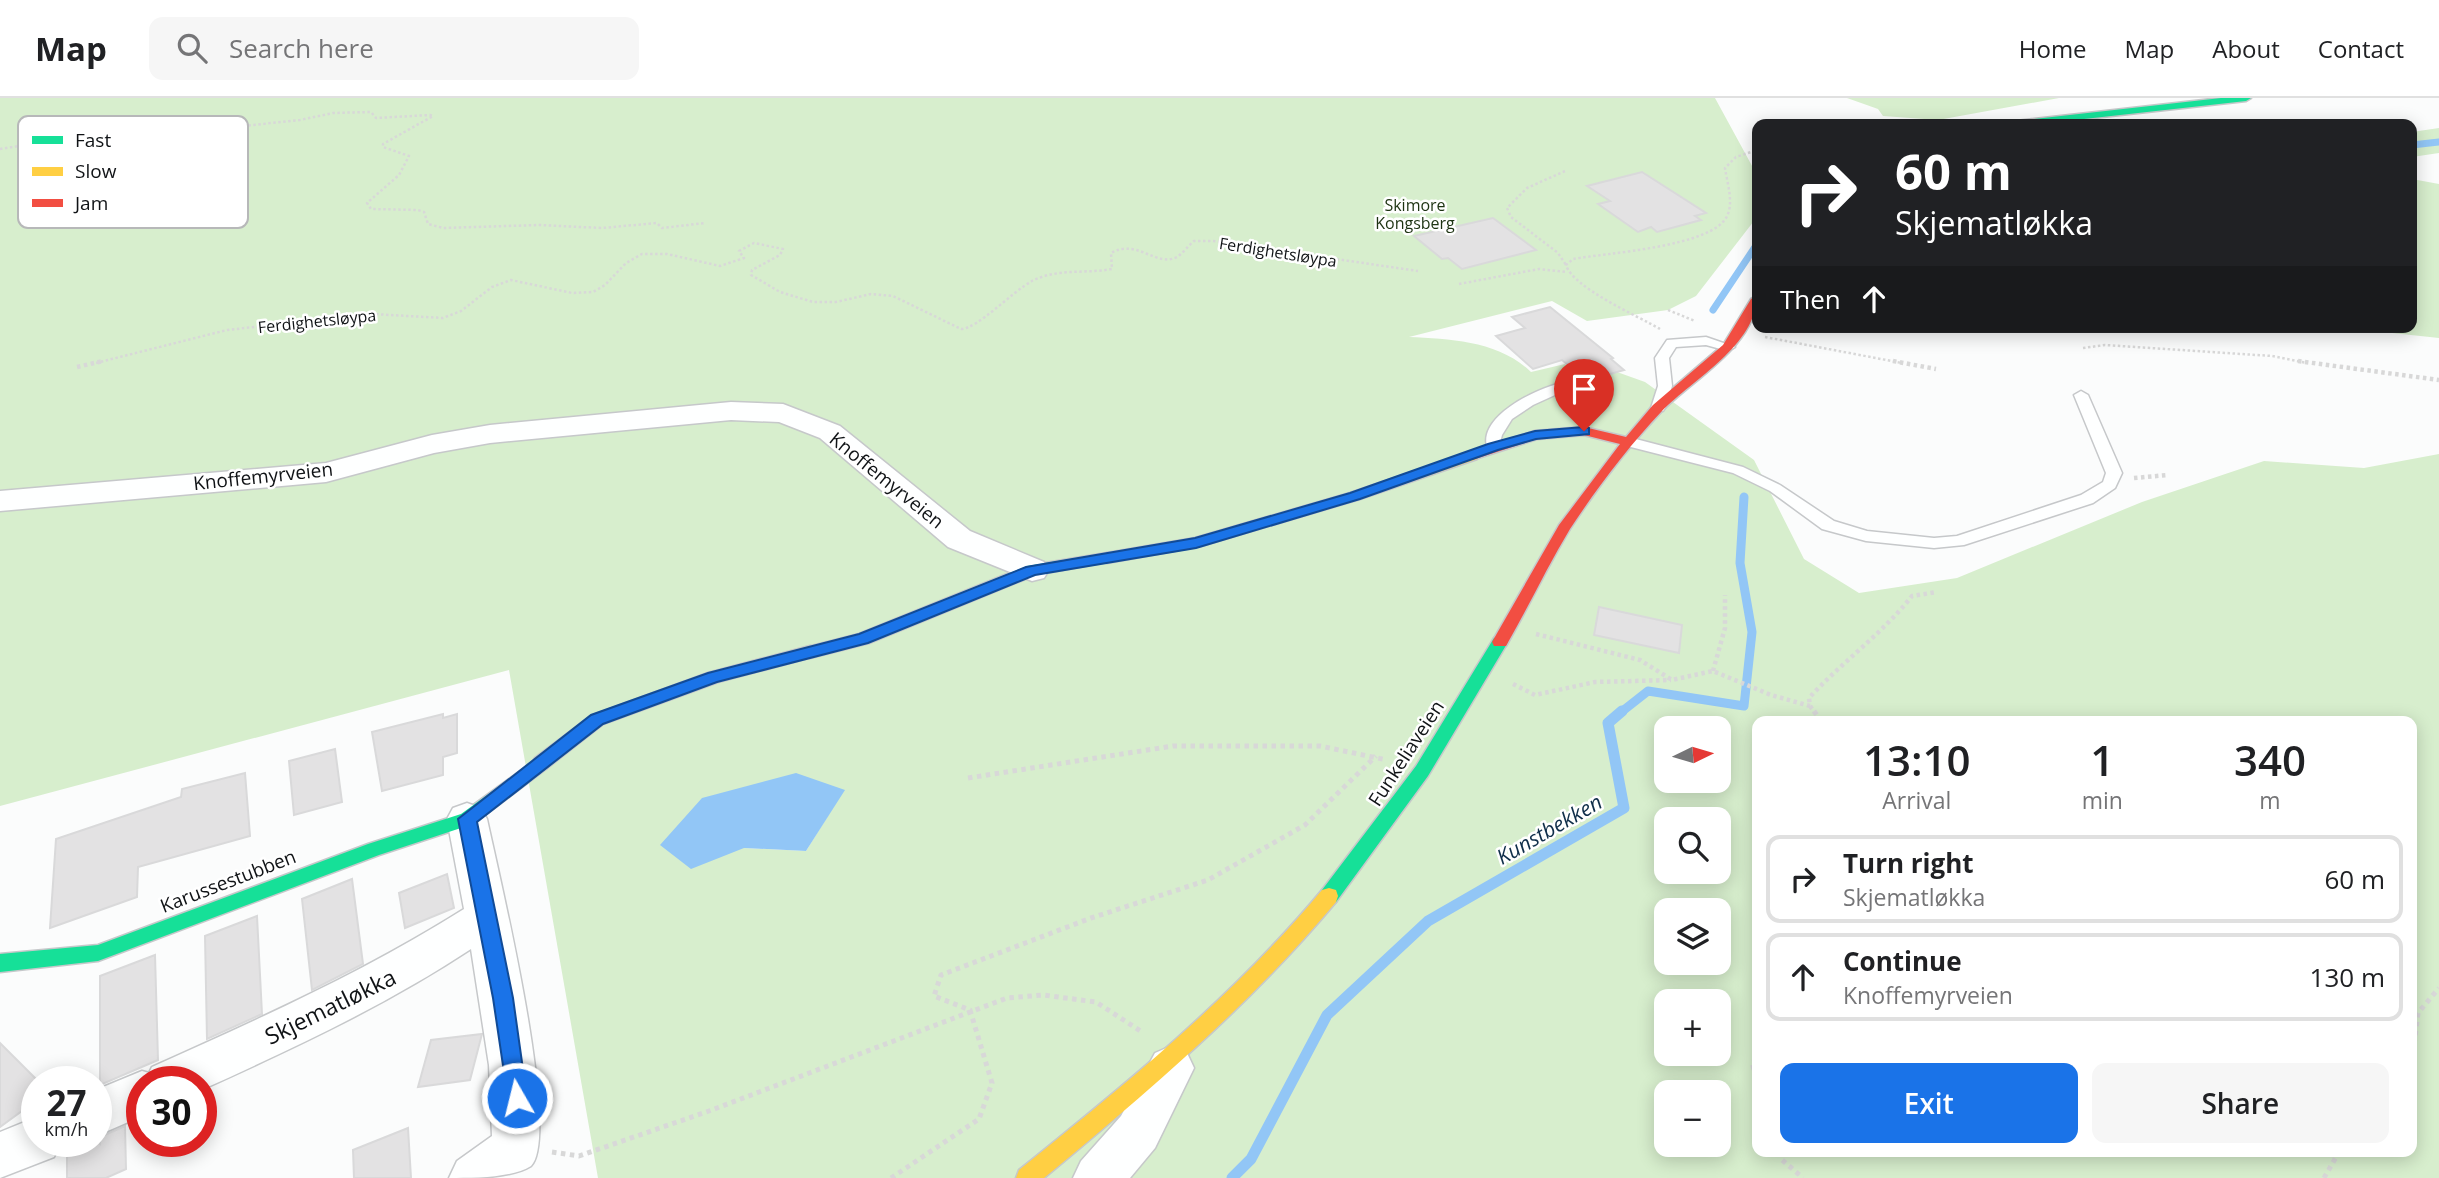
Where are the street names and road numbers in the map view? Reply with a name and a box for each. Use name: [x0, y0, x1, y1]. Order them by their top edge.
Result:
street label: Ferdighetsløypa: [1218, 232, 1338, 272]
street label: Ferdighetsløypa: [257, 304, 377, 338]
street label: Knoffemyrveien: [824, 426, 950, 534]
street label: Knoffemyrveien: [192, 456, 334, 496]
street label: Funkeliaveien: [1362, 695, 1450, 811]
street label: Karussestubben: [156, 843, 300, 919]
street label: Skjematløkka: [259, 960, 401, 1052]

